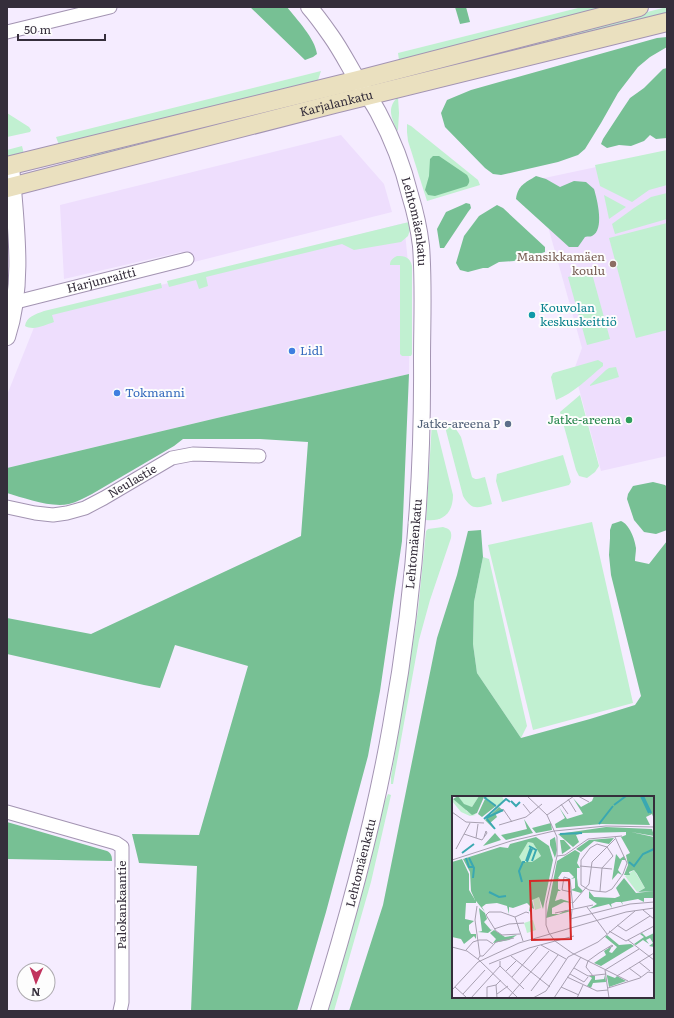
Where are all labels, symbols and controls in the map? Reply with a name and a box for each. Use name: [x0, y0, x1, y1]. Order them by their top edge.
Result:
scale bar: [18, 16, 105, 42]
text: 50 m: [24, 20, 51, 38]
street label: Karjalankatu: [297, 85, 375, 120]
street label: Lehtomäenkatu: [398, 174, 432, 267]
place label: Mansikkamäen koulu: [517, 247, 605, 279]
marker: Mansikkamäen koulu: [608, 259, 618, 269]
street label: Harjunraitti: [65, 262, 138, 297]
place label: Kouvolan keskuskeittiö: [540, 298, 617, 330]
marker: Kouvolan keskuskeittiö: [527, 310, 537, 320]
place label: Lidl: [300, 341, 323, 359]
marker: Lidl: [287, 346, 297, 356]
place label: Tokmanni: [125, 383, 185, 401]
marker: Tokmanni: [112, 388, 122, 398]
place label: Jatke-areena: [548, 410, 622, 428]
place label: Jatke-areena P: [417, 414, 500, 432]
marker: Jatke-areena: [624, 415, 634, 425]
marker: Jatke-areena P: [503, 419, 513, 429]
street label: Neulastie: [104, 459, 160, 502]
street label: Lehtomäenkatu: [400, 498, 426, 590]
inset map: [452, 796, 654, 998]
street label: Lehtomäenkatu: [340, 816, 380, 909]
street label: Palokankaantie: [112, 861, 130, 949]
north arrow: [16, 962, 56, 1002]
text: N: [31, 985, 41, 1001]

